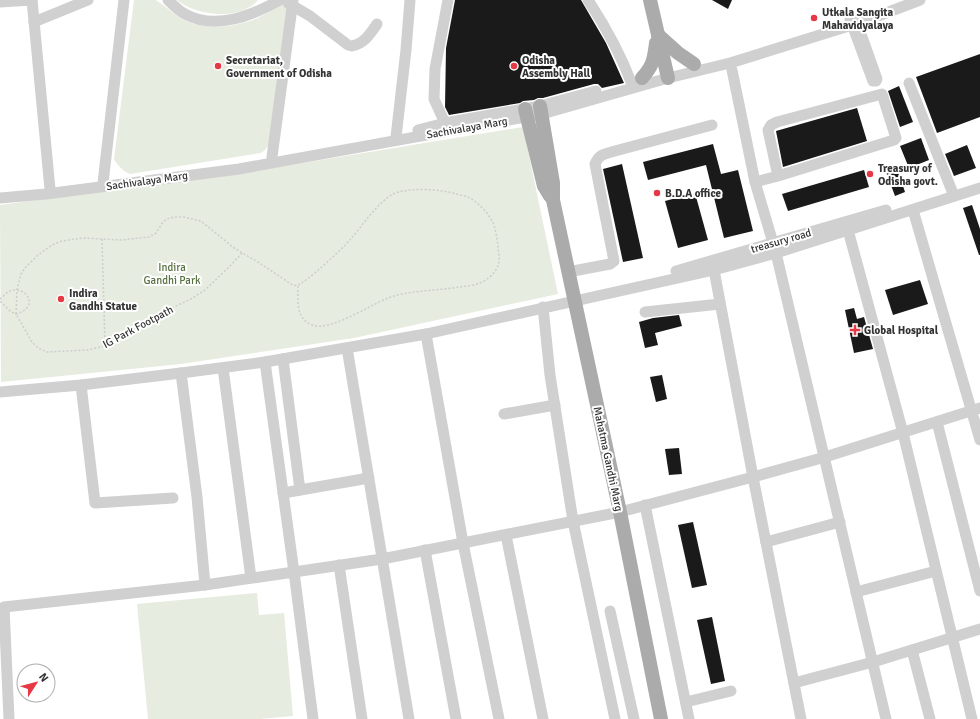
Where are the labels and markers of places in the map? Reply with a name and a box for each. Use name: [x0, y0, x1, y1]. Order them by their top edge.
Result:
place label: Utkala Sangita Mahavidyalaya: [822, 6, 894, 32]
marker: Utkala Sangita Mahavidyalaya: [809, 13, 819, 23]
place label: Secretariat, Government of Odisha: [226, 54, 332, 80]
place label: Odisha Assembly Hall: [522, 54, 591, 80]
marker: Secretariat, Government of Odisha: [213, 61, 223, 71]
marker: Odisha Assembly Hall: [509, 61, 519, 71]
place label: Treasury of Odisha govt.: [878, 162, 938, 188]
marker: Treasury of Odisha govt.: [865, 169, 875, 179]
place label: B.D.A office: [665, 187, 722, 200]
marker: B.D.A office: [652, 188, 662, 198]
place label: Indira Gandhi Statue: [69, 287, 137, 313]
marker: Indira Gandhi Statue: [56, 294, 66, 304]
marker: Global Hospital: [849, 324, 861, 336]
place label: Global Hospital: [864, 324, 939, 337]

